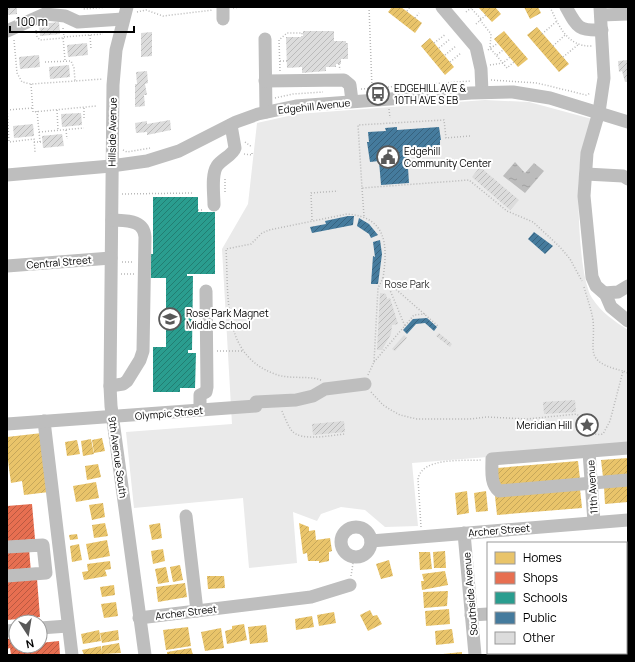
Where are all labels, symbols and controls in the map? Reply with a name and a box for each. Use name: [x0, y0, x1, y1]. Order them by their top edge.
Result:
scale bar: [10, 8, 134, 34]
text: 100 m: [16, 13, 48, 30]
bus stop icon: EDGEHILL AVE & 10TH AVE S EB: [365, 81, 391, 107]
place label: EDGEHILL AVE & 10TH AVE S EB: [394, 81, 466, 107]
street label: Edgehill Avenue: [277, 95, 351, 117]
street label: Hillside Avenue: [104, 97, 120, 167]
public building icon: Edgehill Community Center: [375, 144, 401, 170]
place label: Edgehill Community Center: [404, 144, 492, 170]
street label: Central Street: [26, 252, 92, 272]
park label: Rose Park: [384, 277, 431, 291]
school or university icon: Rose Park Magnet Middle School: [157, 306, 183, 332]
place label: Rose Park Magnet Middle School: [186, 306, 269, 332]
street label: Olympic Street: [134, 403, 204, 423]
place icon: Meridian Hill: [574, 412, 600, 438]
street label: 9th Avenue South: [105, 415, 131, 499]
place label: Meridian Hill: [516, 418, 572, 432]
street label: 11th Avenue: [583, 459, 601, 514]
street label: Archer Street: [467, 520, 531, 540]
legend: [487, 542, 627, 654]
text: Homes: [523, 549, 562, 566]
street label: Southside Avenue: [459, 552, 481, 636]
text: Shops: [523, 569, 558, 586]
text: Schools: [523, 589, 567, 606]
street label: Archer Street: [154, 601, 218, 623]
text: Public: [523, 609, 557, 626]
north arrow: [8, 614, 48, 654]
text: Other: [523, 629, 556, 646]
text: N: [25, 636, 36, 652]

